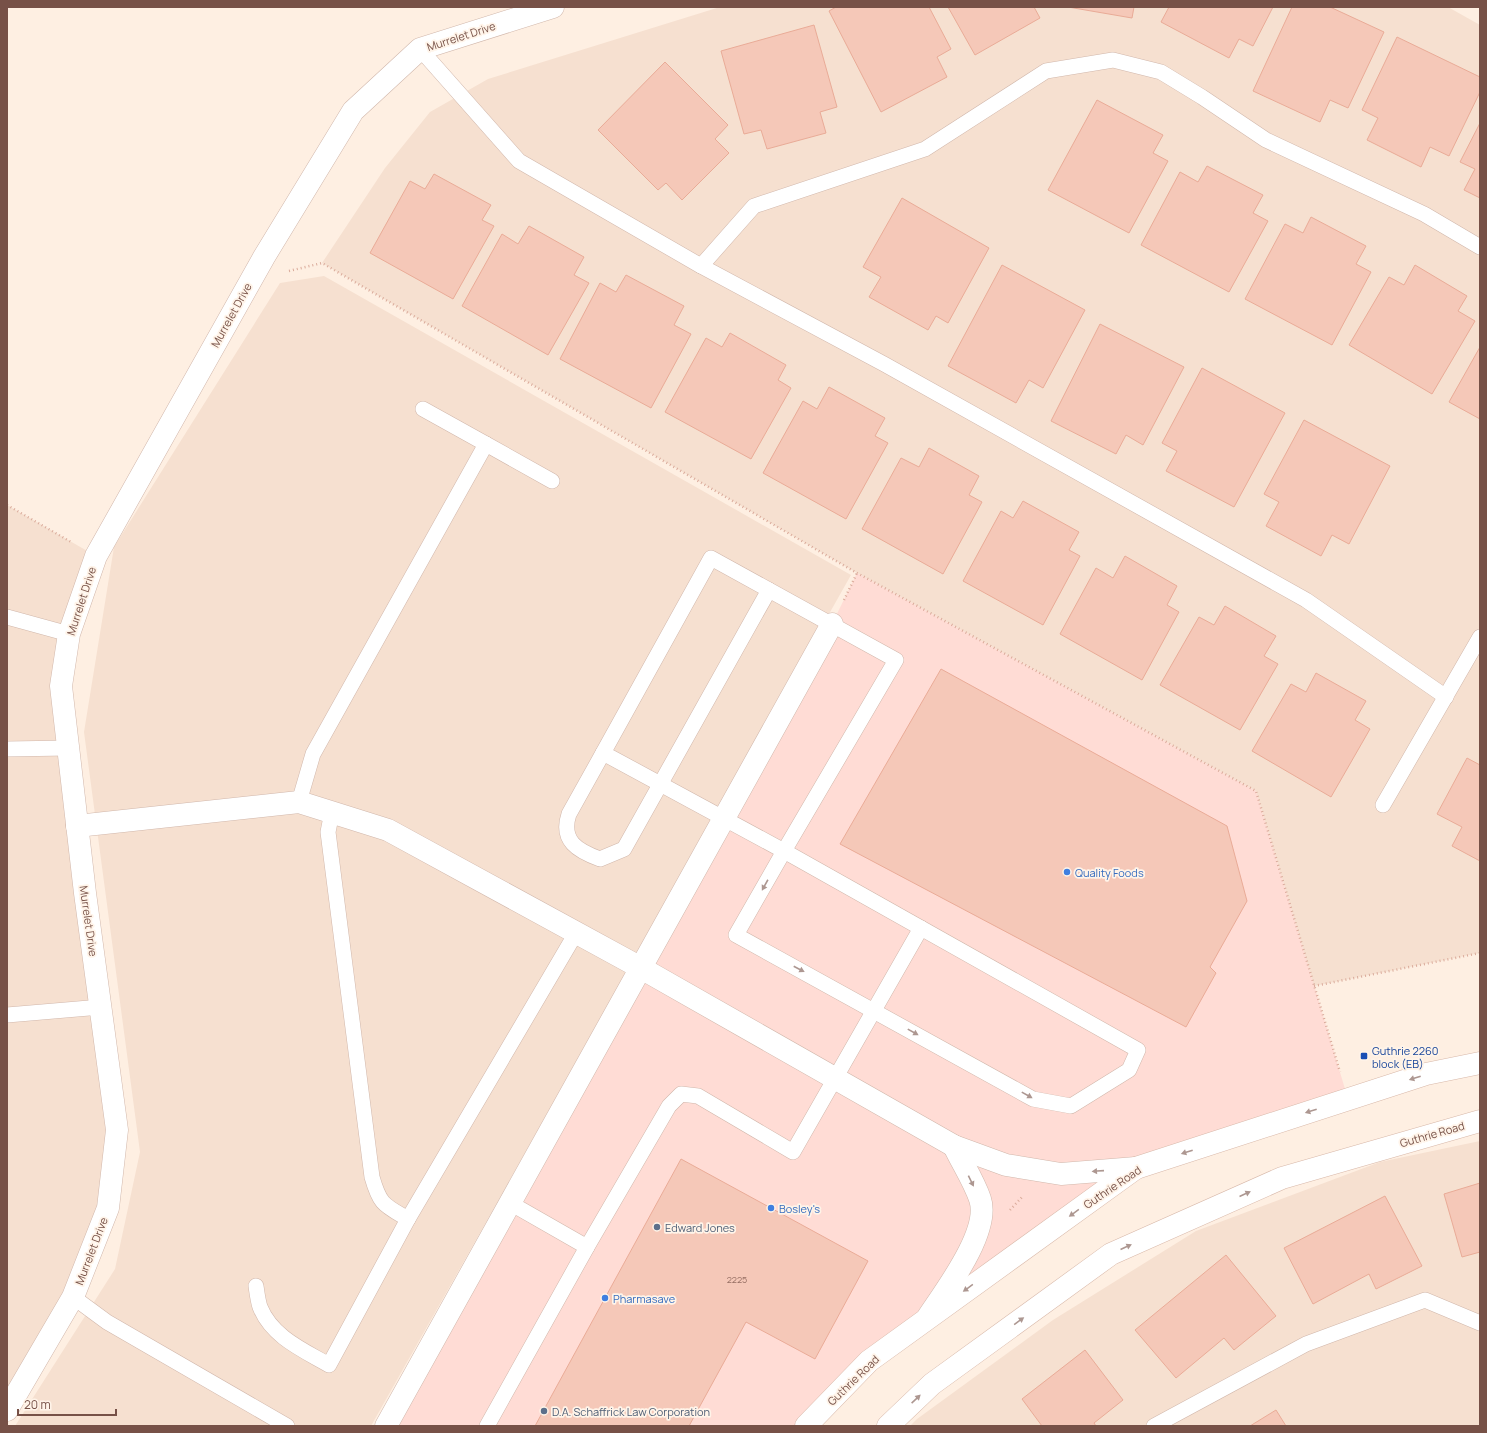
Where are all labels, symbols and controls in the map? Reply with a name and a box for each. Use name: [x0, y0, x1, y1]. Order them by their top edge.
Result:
street label: Murrelet Drive: [425, 18, 498, 54]
street label: Murrelet Drive: [207, 280, 255, 350]
street label: Murrelet Drive: [63, 564, 99, 637]
place label: Quality Foods: [1075, 865, 1144, 880]
marker: Quality Foods: [1062, 867, 1072, 877]
one-way arrow: [761, 879, 768, 890]
street label: Murrelet Drive: [77, 885, 101, 958]
one-way arrow: [793, 966, 805, 973]
one-way arrow: [907, 1028, 919, 1035]
place label: Guthrie 2260 block (EB): [1372, 1043, 1438, 1071]
marker: Guthrie 2260 block (EB): [1359, 1051, 1369, 1061]
one-way arrow: [1408, 1075, 1420, 1081]
one-way arrow: [1021, 1092, 1033, 1099]
one-way arrow: [1304, 1109, 1316, 1115]
street label: Guthrie Road: [1398, 1118, 1466, 1150]
one-way arrow: [1181, 1149, 1193, 1155]
street label: Guthrie Road: [1080, 1162, 1144, 1212]
one-way arrow: [1092, 1167, 1104, 1174]
one-way arrow: [968, 1175, 974, 1187]
one-way arrow: [1239, 1191, 1251, 1197]
place label: Bosley's: [779, 1201, 820, 1216]
marker: Bosley's: [766, 1203, 776, 1213]
one-way arrow: [1069, 1209, 1079, 1217]
street label: Murrelet Drive: [71, 1214, 111, 1287]
place label: Edward Jones: [665, 1220, 735, 1235]
marker: Edward Jones: [652, 1222, 662, 1232]
one-way arrow: [1121, 1244, 1133, 1250]
house number: 2225: [727, 1273, 747, 1286]
one-way arrow: [963, 1284, 974, 1293]
place label: Pharmasave: [613, 1291, 676, 1306]
marker: Pharmasave: [600, 1293, 610, 1303]
one-way arrow: [1014, 1317, 1025, 1325]
street label: Guthrie Road: [824, 1352, 882, 1408]
scale bar: [18, 1391, 116, 1417]
one-way arrow: [911, 1394, 921, 1404]
text: 20 m: [24, 1396, 51, 1413]
place label: D.A. Schaffrick Law Corporation: [552, 1404, 710, 1419]
marker: D.A. Schaffrick Law Corporation: [539, 1406, 549, 1416]

